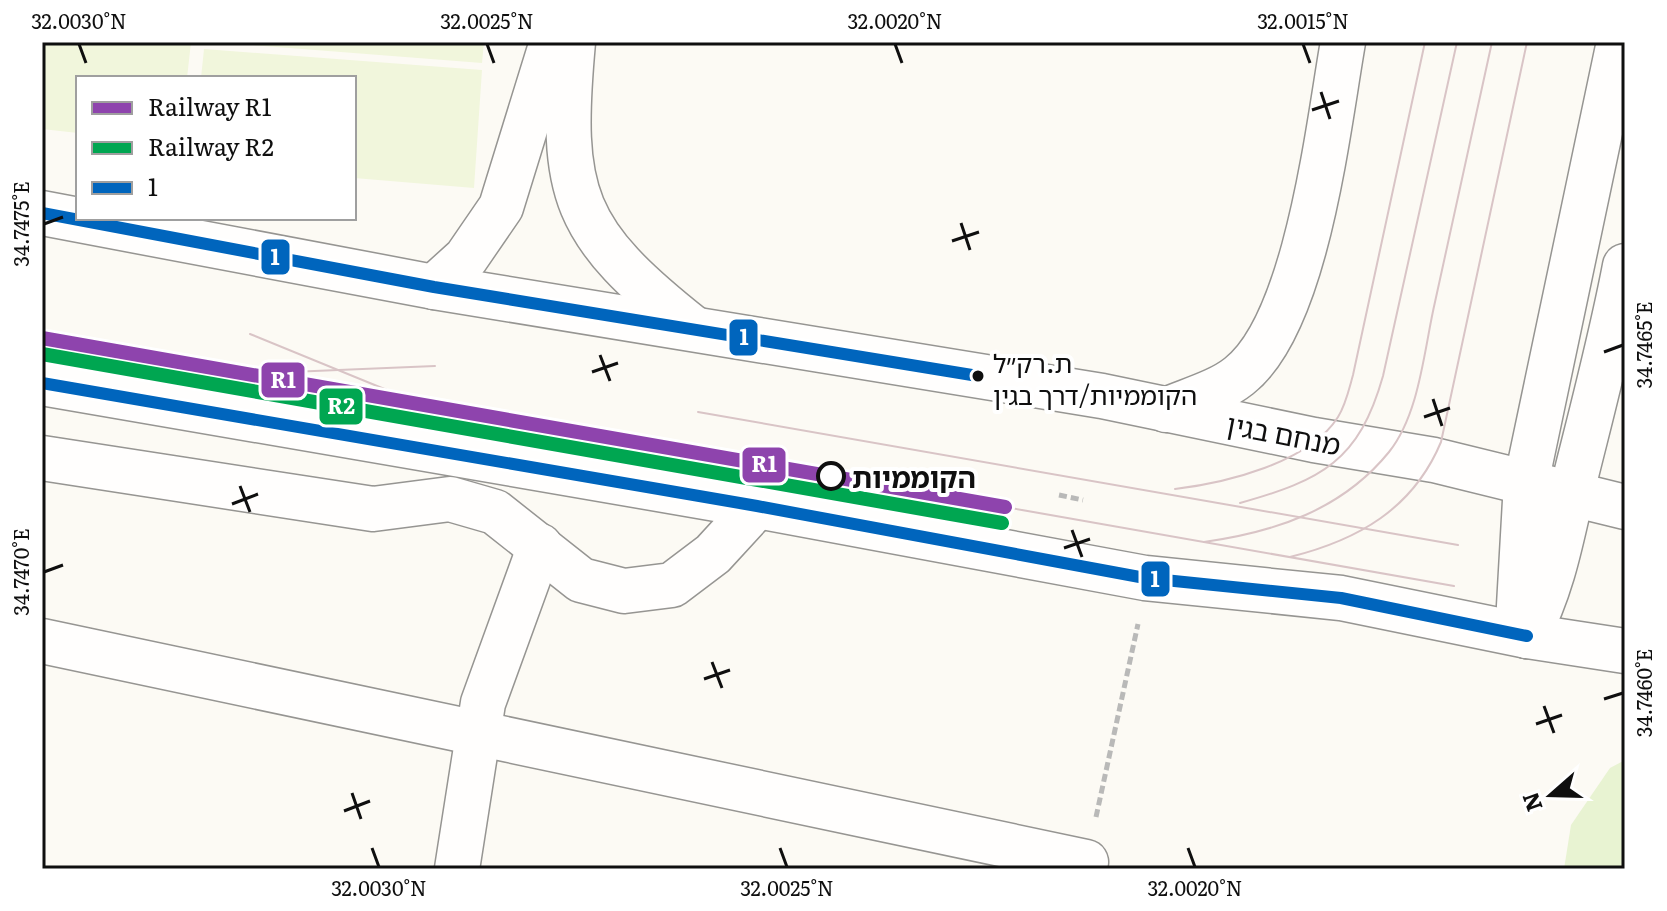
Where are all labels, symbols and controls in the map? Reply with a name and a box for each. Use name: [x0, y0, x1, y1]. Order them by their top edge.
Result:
text: 32.0030°N: [31, 5, 127, 35]
text: 32.0025°N: [440, 5, 534, 35]
text: 32.0020°N: [848, 5, 942, 35]
text: 32.0015°N: [1257, 5, 1349, 35]
legend: [76, 76, 356, 220]
text: Railway R1: [148, 88, 272, 123]
text: Railway R2: [148, 128, 274, 163]
text: 1: [148, 168, 158, 203]
text: 34.7475°E: [5, 181, 35, 267]
line badge: 1: [260, 238, 291, 276]
text: 1: [270, 239, 280, 272]
text: 34.7465°E: [1628, 301, 1658, 389]
line badge: 1: [728, 318, 759, 357]
text: 1: [739, 319, 749, 352]
place label: ת.רק״ל הקוממיות/דרך בגין: [993, 342, 1197, 413]
line badge: R1: [260, 361, 306, 399]
text: R1: [270, 362, 296, 395]
marker: ת.רק״ל הקוממיות/דרך בגין: [970, 368, 986, 384]
line badge: R2: [318, 387, 364, 426]
text: R2: [327, 388, 355, 421]
street label: מנחם בגין: [1223, 401, 1345, 465]
line badge: R1: [741, 446, 787, 484]
text: R1: [751, 446, 777, 479]
place label: הקוממיות: [852, 455, 976, 497]
marker: הקוממיות: [817, 462, 845, 490]
text: 34.7470°E: [5, 528, 35, 616]
line badge: 1: [1140, 560, 1171, 598]
text: 1: [1150, 561, 1160, 594]
text: 34.7460°E: [1628, 649, 1658, 737]
north arrow: [1511, 755, 1591, 835]
text: N: [1512, 788, 1549, 817]
text: 32.0030°N: [331, 872, 427, 902]
text: 32.0025°N: [740, 872, 834, 902]
text: 32.0020°N: [1148, 872, 1242, 902]

